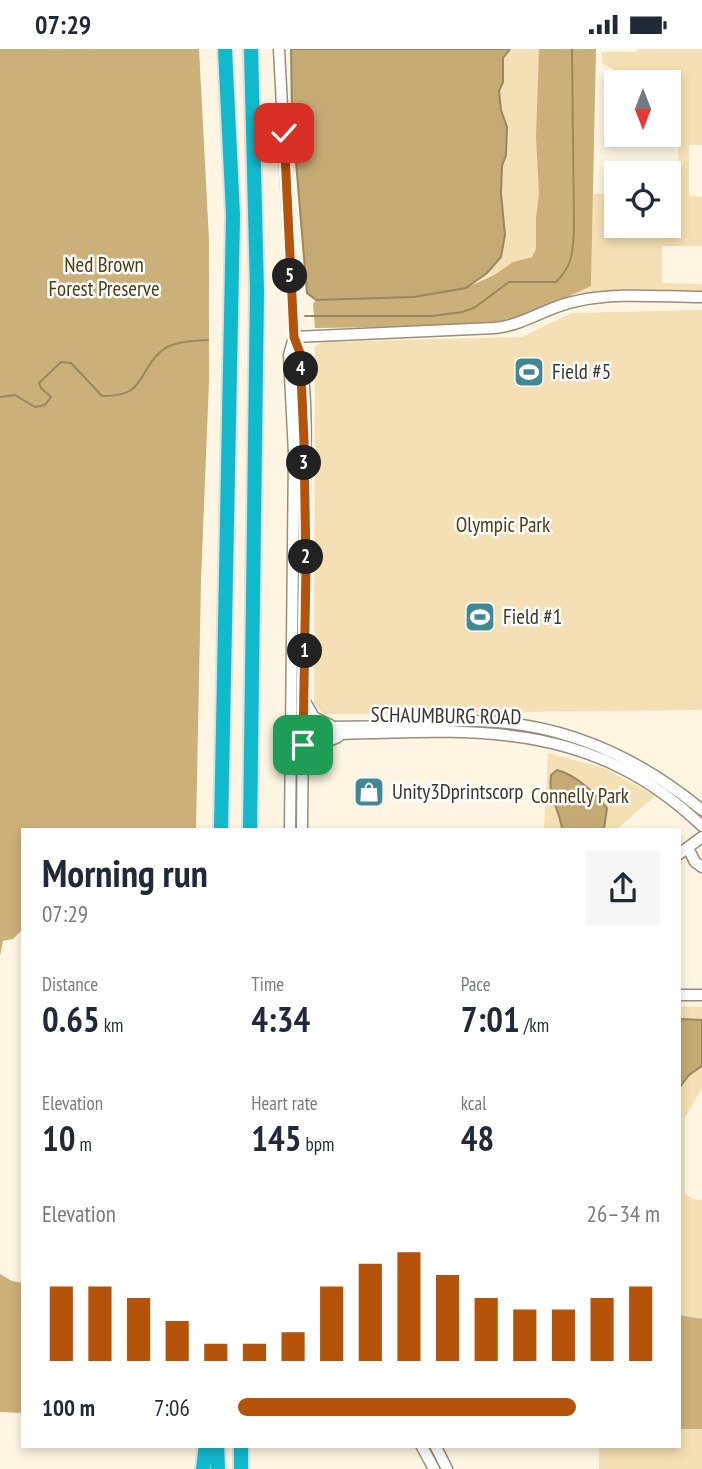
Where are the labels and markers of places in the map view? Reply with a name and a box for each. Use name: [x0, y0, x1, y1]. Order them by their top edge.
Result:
pin: [254, 103, 314, 163]
pin: 5: [272, 259, 308, 293]
pin: 4: [284, 351, 318, 387]
sports icon: Field #5: [512, 355, 546, 389]
place label: Field #5: [552, 358, 611, 385]
pin: 3: [286, 445, 322, 481]
pin: 2: [288, 539, 324, 575]
sports icon: Field #1: [463, 600, 497, 634]
place label: Field #1: [503, 603, 562, 630]
pin: 1: [288, 633, 322, 669]
pin: [273, 715, 333, 775]
shop icon: Unity3Dprintscorp: [352, 775, 386, 809]
place label: Unity3Dprintscorp: [392, 778, 523, 805]

